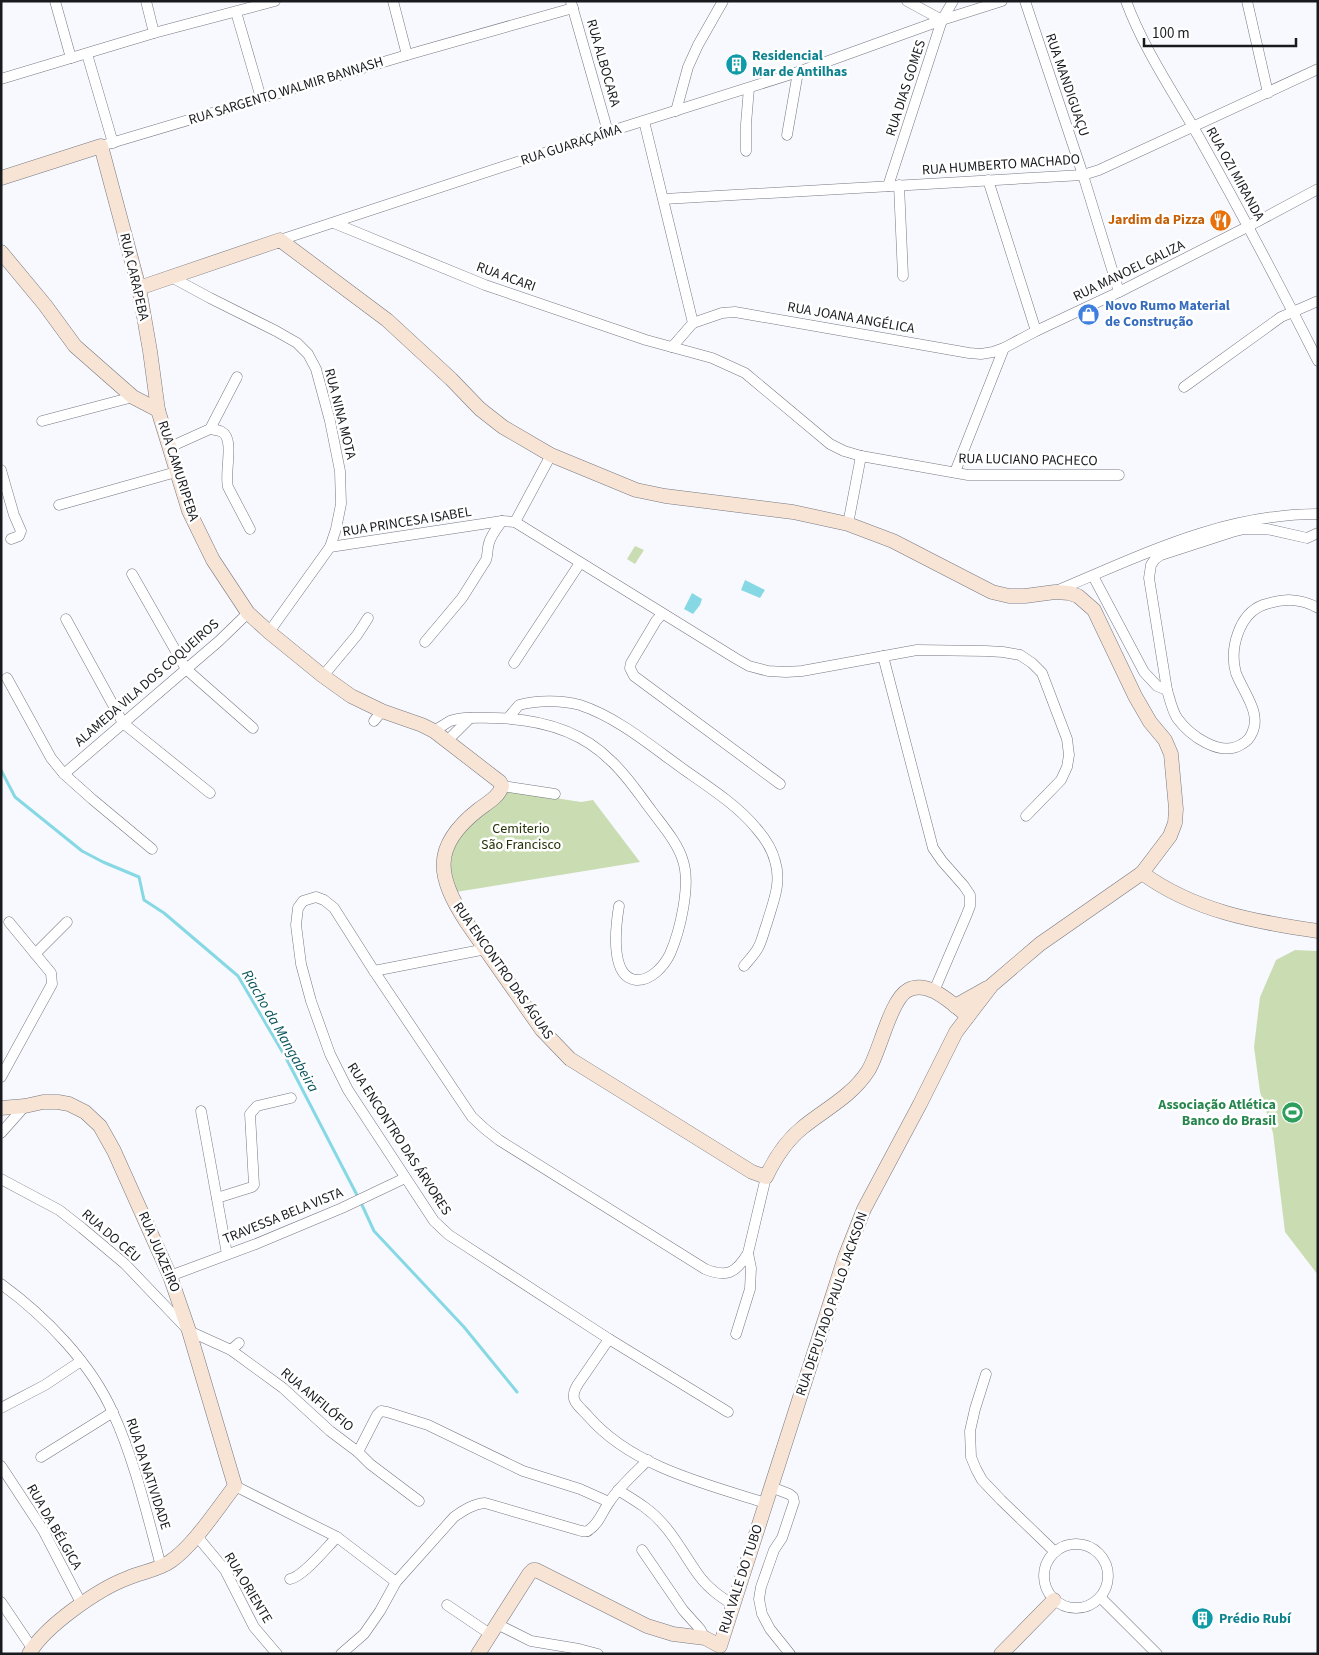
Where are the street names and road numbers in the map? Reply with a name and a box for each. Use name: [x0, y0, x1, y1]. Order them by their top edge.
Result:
street label: RUA ALBOCARA: [581, 17, 625, 109]
street label: RUA MANDIGUAÇU: [1040, 31, 1094, 139]
street label: RUA DIAS GOMES: [881, 37, 931, 139]
street label: RUA SARGENTO WALMIR BANNASH: [186, 52, 386, 130]
street label: RUA GUARAÇAÍMA: [518, 119, 624, 171]
street label: RUA OZI MIRANDA: [1201, 123, 1269, 225]
street label: RUA HUMBERTO MACHADO: [921, 149, 1081, 181]
street label: RUA CARAPEBA: [114, 231, 154, 323]
street label: RUA MANOEL GALIZA: [1070, 235, 1189, 307]
street label: RUA ACARI: [474, 257, 538, 297]
street label: RUA JOANA ANGÉLICA: [786, 297, 917, 339]
street label: RUA NINA MOTA: [319, 366, 361, 462]
street label: RUA CAMURIPEBA: [152, 418, 204, 524]
street label: RUA LUCIANO PACHECO: [958, 449, 1098, 471]
street label: RUA PRINCESA ISABEL: [341, 502, 473, 542]
street label: ALAMEDA VILA DOS COQUEIROS: [70, 615, 224, 751]
street label: RUA ENCONTRO DAS ÁGUAS: [448, 898, 558, 1044]
street label: RUA ENCONTRO DAS ÁRVORES: [342, 1059, 456, 1219]
street label: TRAVESSA BELA VISTA: [220, 1183, 346, 1249]
street label: RUA DO CÉU: [77, 1205, 145, 1267]
street label: RUA JUAZEIRO: [133, 1208, 185, 1296]
street label: RUA DEPUTADO PAULO JACKSON: [791, 1209, 873, 1399]
street label: RUA ANFILÓFIO: [276, 1363, 358, 1437]
street label: RUA DA NATIVIDADE: [121, 1416, 175, 1532]
street label: RUA DA BÉLGICA: [21, 1480, 87, 1574]
street label: RUA VALE DO TUBO: [714, 1522, 768, 1636]
street label: RUA ORIENTE: [219, 1549, 277, 1627]

